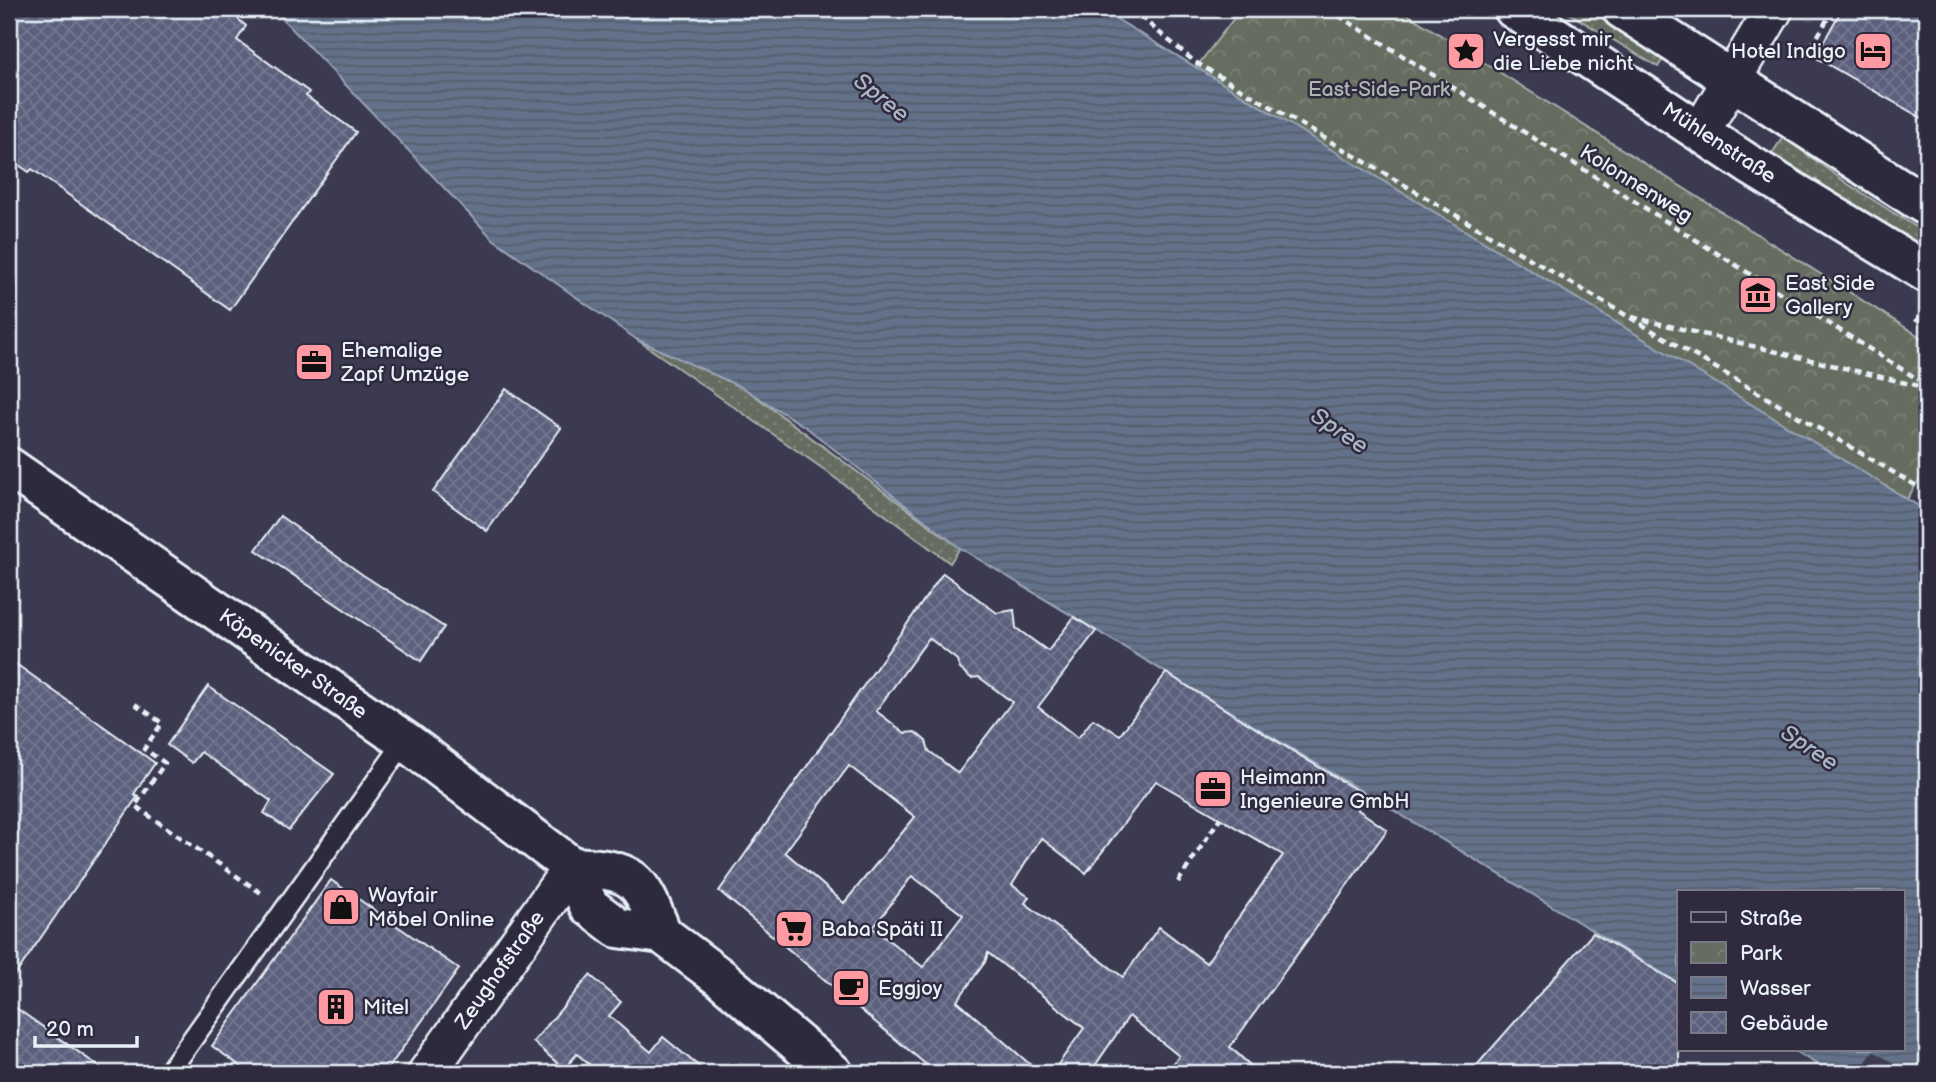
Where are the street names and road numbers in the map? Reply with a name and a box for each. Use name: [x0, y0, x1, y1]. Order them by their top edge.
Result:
street label: Mühlenstraße: [1657, 97, 1781, 189]
street label: Kolonnenweg: [1575, 139, 1697, 229]
street label: Köpenicker Straße: [214, 603, 372, 725]
street label: Zeughofstraße: [449, 906, 550, 1035]

